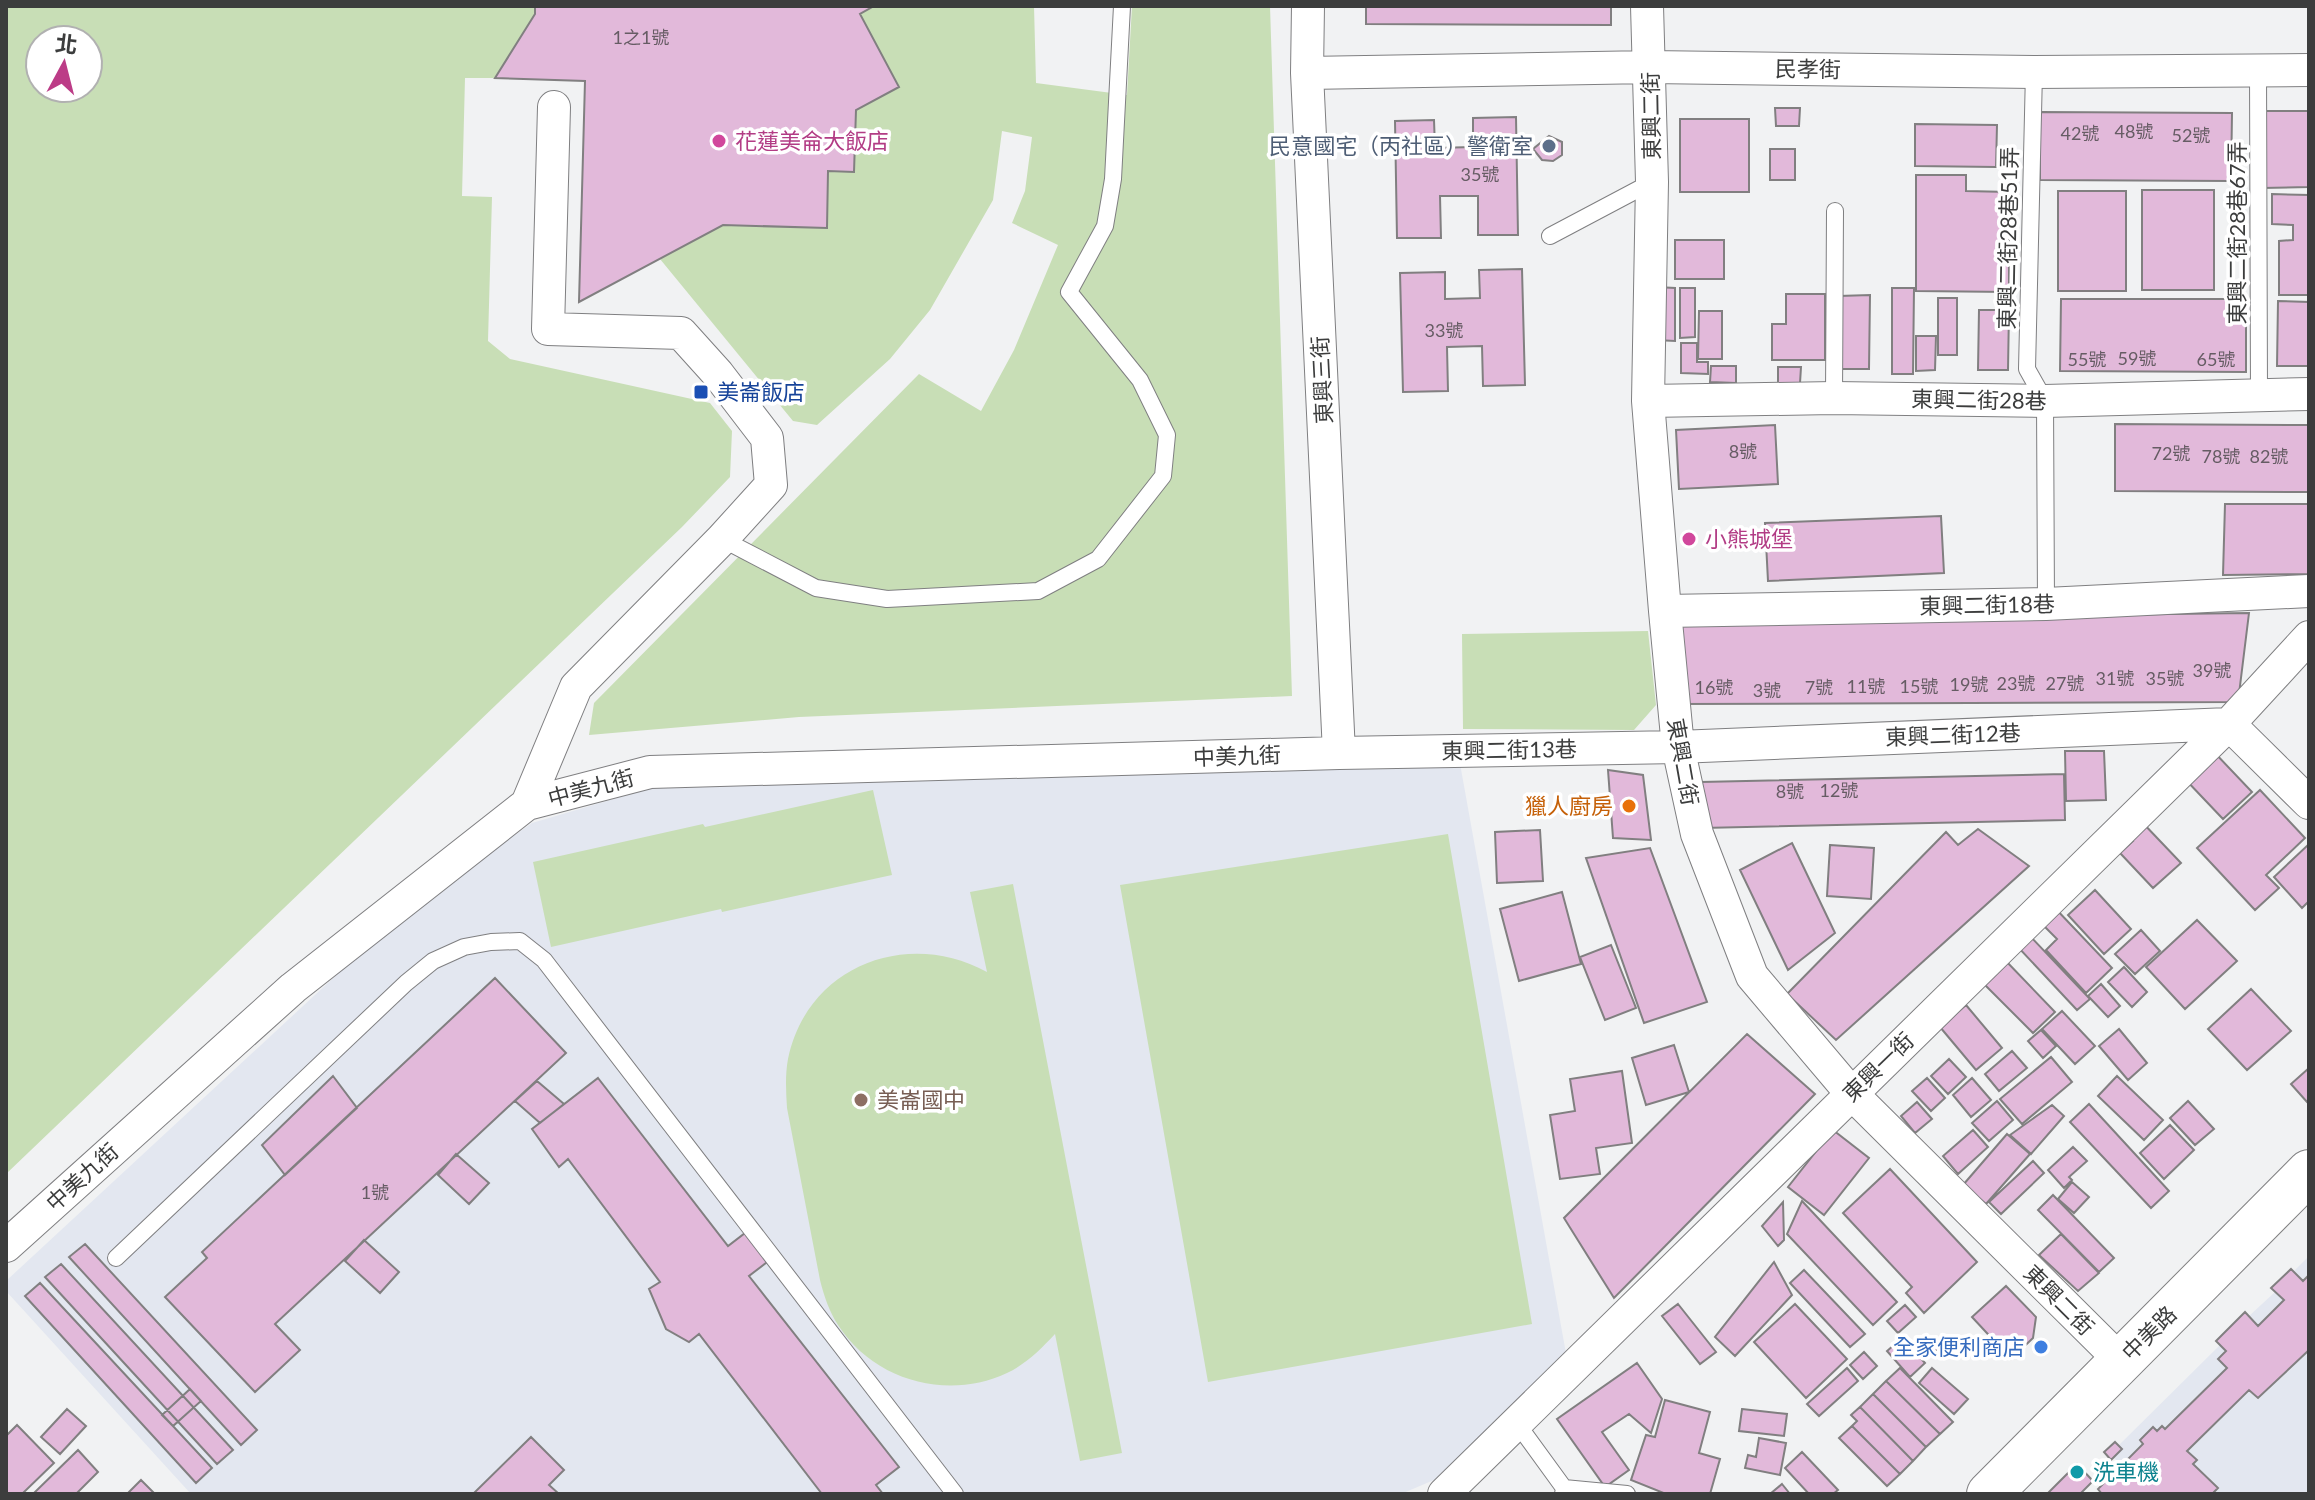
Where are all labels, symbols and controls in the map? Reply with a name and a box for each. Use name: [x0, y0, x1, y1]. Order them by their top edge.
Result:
north arrow: [24, 24, 104, 104]
house number: 1之1號: [613, 26, 669, 48]
text: 北: [54, 29, 79, 58]
street label: 民孝街: [1775, 54, 1841, 83]
street label: 東興二街: [1636, 72, 1665, 160]
house number: 48號: [2115, 120, 2153, 142]
house number: 42號: [2061, 122, 2099, 144]
house number: 52號: [2172, 124, 2210, 146]
place label: 花蓮美侖大飯店: [735, 127, 889, 154]
marker: 花蓮美侖大飯店: [710, 132, 728, 150]
place label: 民意國宅（丙社區）警衛室: [1269, 132, 1533, 159]
marker: 民意國宅（丙社區）警衛室: [1540, 137, 1558, 155]
street label: 東興二街28巷67弄: [2223, 141, 2250, 325]
street label: 東興二街28巷51弄: [1992, 146, 2023, 330]
house number: 35號: [1461, 163, 1499, 185]
house number: 33號: [1425, 319, 1463, 341]
street label: 東興三街: [1306, 335, 1337, 425]
house number: 59號: [2118, 347, 2156, 369]
house number: 55號: [2068, 348, 2106, 370]
house number: 65號: [2197, 348, 2235, 370]
place label: 美崙飯店: [717, 378, 805, 405]
marker: 美崙飯店: [692, 383, 710, 401]
street label: 東興二街28巷: [1911, 385, 2047, 414]
house number: 8號: [1729, 440, 1757, 462]
house number: 72號: [2152, 442, 2190, 464]
house number: 78號: [2202, 445, 2240, 467]
house number: 82號: [2250, 445, 2288, 467]
place label: 小熊城堡: [1705, 525, 1793, 552]
marker: 小熊城堡: [1680, 530, 1698, 548]
street label: 東興二街18巷: [1919, 590, 2055, 619]
house number: 39號: [2193, 659, 2231, 681]
house number: 31號: [2096, 667, 2134, 689]
house number: 35號: [2146, 667, 2184, 689]
house number: 23號: [1997, 672, 2035, 694]
house number: 27號: [2046, 672, 2084, 694]
house number: 19號: [1950, 673, 1988, 695]
house number: 11號: [1847, 675, 1885, 697]
house number: 15號: [1900, 675, 1938, 697]
house number: 16號: [1695, 676, 1733, 698]
house number: 7號: [1805, 676, 1833, 698]
house number: 3號: [1753, 679, 1781, 701]
street label: 東興二街: [1663, 716, 1704, 808]
street label: 東興二街12巷: [1885, 719, 2021, 750]
street label: 東興二街13巷: [1441, 735, 1577, 764]
street label: 中美九街: [1193, 740, 1281, 771]
street label: 中美九街: [545, 763, 637, 812]
house number: 12號: [1820, 779, 1858, 801]
house number: 8號: [1776, 780, 1804, 802]
place label: 獵人廚房: [1525, 792, 1613, 819]
marker: 獵人廚房: [1620, 797, 1638, 815]
street label: 東興一街: [1837, 1026, 1919, 1107]
place label: 美崙國中: [877, 1086, 965, 1113]
marker: 美崙國中: [852, 1091, 870, 1109]
street label: 中美九街: [40, 1137, 123, 1216]
house number: 1號: [361, 1181, 389, 1203]
street label: 東興二街: [2019, 1259, 2100, 1340]
street label: 中美路: [2116, 1300, 2182, 1366]
place label: 全家便利商店: [1893, 1333, 2025, 1360]
marker: 全家便利商店: [2032, 1338, 2050, 1356]
place label: 洗車機: [2093, 1458, 2159, 1485]
marker: 洗車機: [2068, 1463, 2086, 1481]

